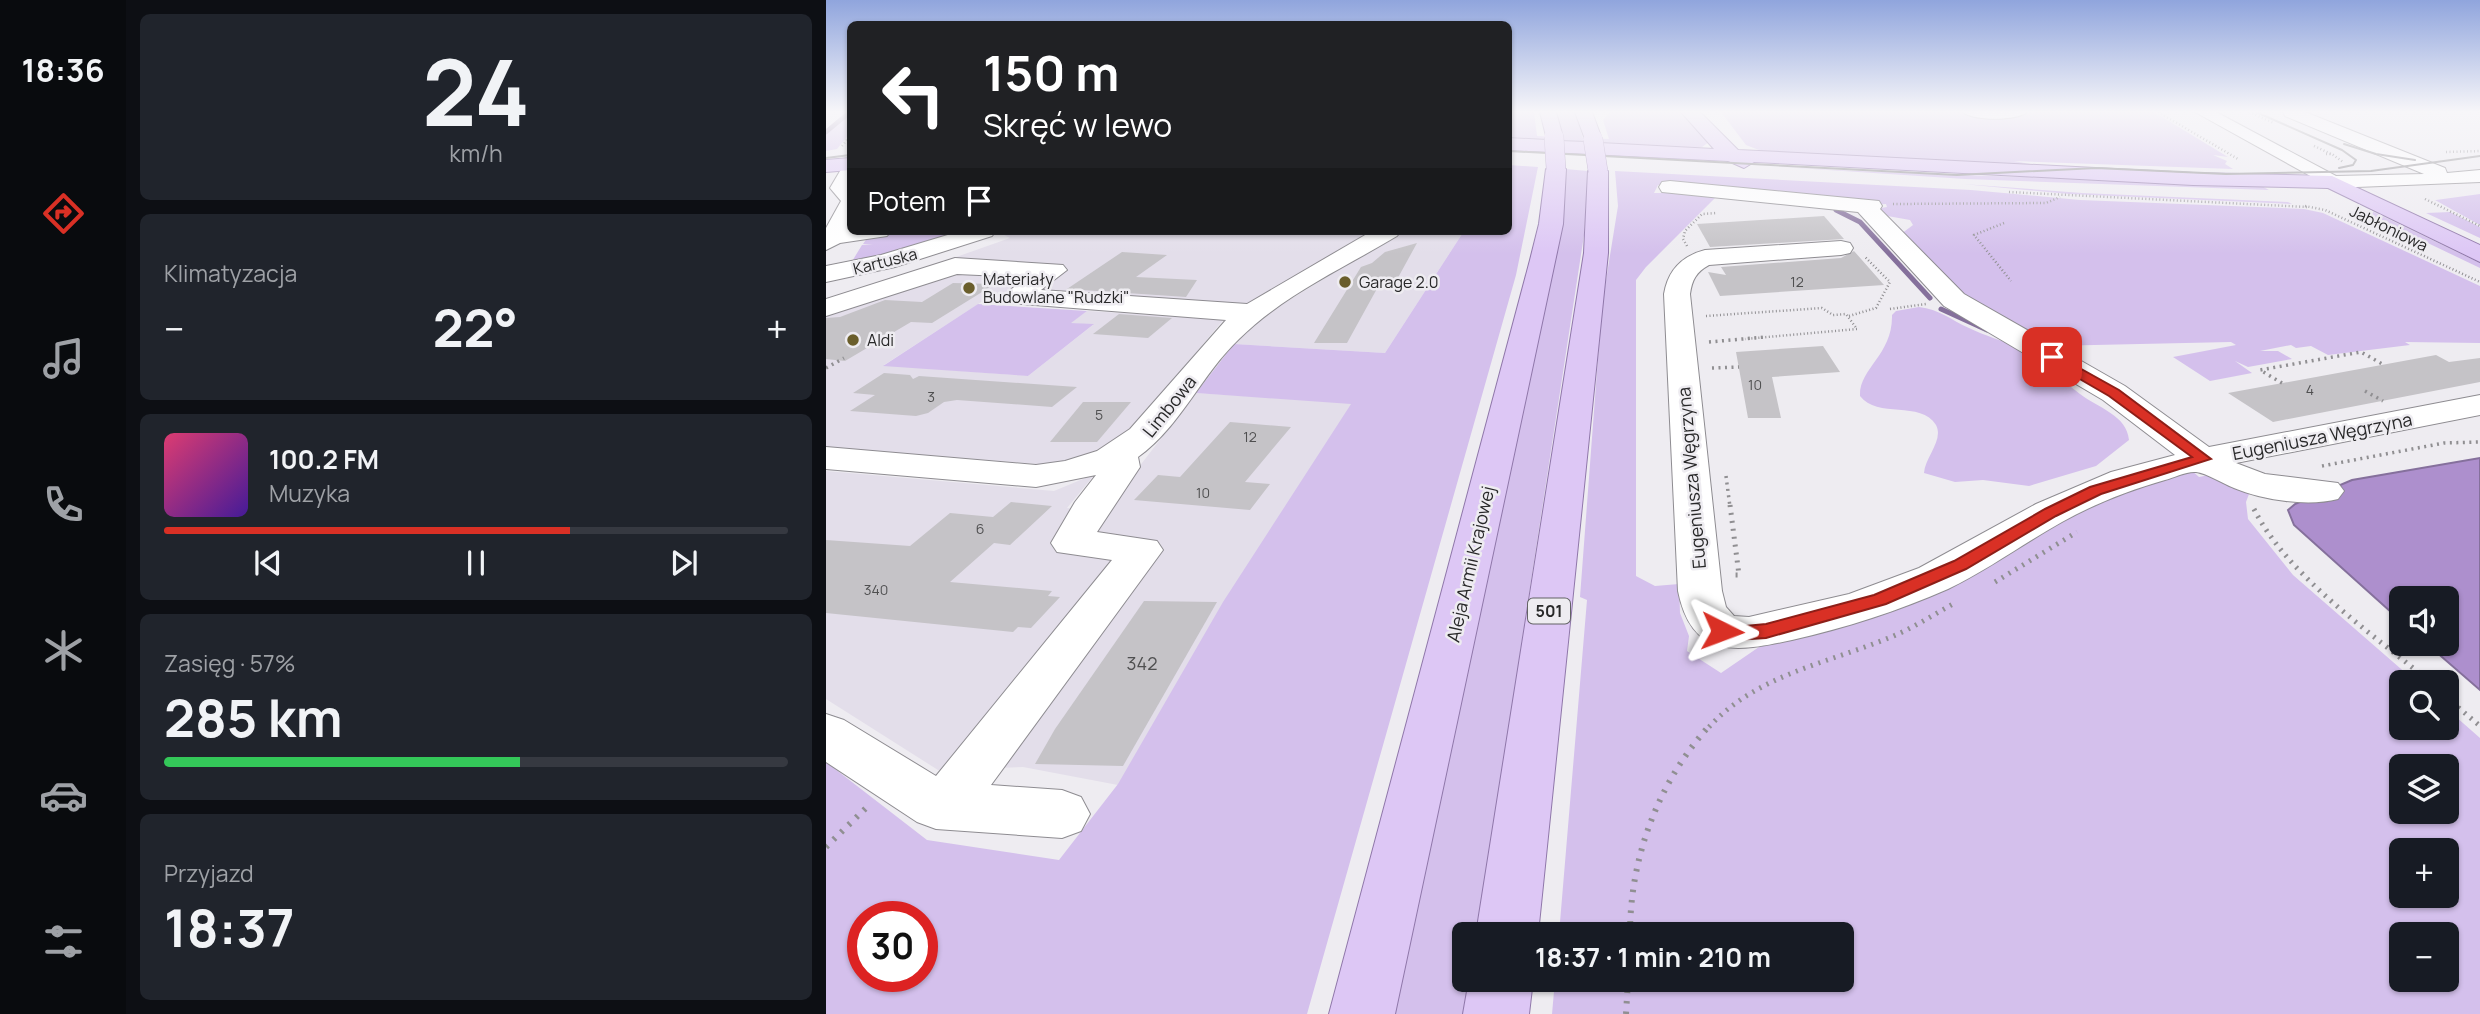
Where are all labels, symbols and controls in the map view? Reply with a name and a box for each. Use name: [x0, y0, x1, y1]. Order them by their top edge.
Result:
text: 24: [422, 29, 530, 153]
text: 150 m: [983, 39, 1119, 106]
text: 18:36: [21, 48, 105, 92]
icon: left: [868, 49, 959, 140]
text: Skręć w lewo: [983, 103, 1172, 147]
text: km/h: [449, 137, 503, 169]
icon: arrive: [960, 182, 998, 220]
text: Potem: [868, 183, 946, 219]
icon: directions: [39, 189, 88, 238]
street label: Jabłoniowa: [2346, 200, 2432, 256]
street label: Kartuska: [851, 242, 919, 280]
text: Klimatyzacja: [164, 257, 297, 289]
place label: Materiały Budowlane "Rudzki": [983, 268, 1130, 308]
place label: Garage 2.0: [1359, 271, 1438, 293]
house number: 12: [1790, 272, 1804, 291]
marker: Garage 2.0: [1337, 274, 1353, 290]
marker: Materiały Budowlane "Rudzki": [961, 280, 977, 296]
text: 22°: [433, 292, 518, 363]
text: −: [164, 302, 185, 354]
text: +: [766, 302, 788, 354]
pin: [2022, 327, 2082, 387]
place label: Aldi: [867, 329, 894, 351]
marker: Aldi: [845, 332, 861, 348]
icon: music: [39, 334, 88, 383]
icon: arrive: [2033, 338, 2071, 376]
street label: Limbowa: [1137, 370, 1201, 442]
house number: 10: [1748, 375, 1762, 394]
house number: 4: [2306, 380, 2314, 399]
street label: Eugeniusza Węgrzyna: [1671, 386, 1711, 570]
house number: 3: [927, 387, 935, 406]
house number: 5: [1095, 405, 1103, 424]
street label: Eugeniusza Węgrzyna: [2230, 407, 2414, 465]
house number: 12: [1243, 427, 1257, 446]
text: 100.2 FM: [269, 441, 379, 477]
text: Muzyka: [269, 477, 350, 509]
icon: phone: [39, 480, 88, 529]
house number: 10: [1196, 483, 1210, 502]
street label: Aleja Armii Krajowej: [1440, 484, 1500, 644]
house number: 6: [976, 519, 984, 538]
icon: previous: [249, 544, 287, 582]
icon: pause: [457, 544, 495, 582]
icon: next: [665, 544, 703, 582]
house number: 340: [864, 580, 888, 599]
map controls: [2389, 586, 2459, 992]
button: sound: [2389, 586, 2459, 656]
position arrow: [1685, 594, 1759, 668]
road number: 501: [1528, 598, 1570, 624]
icon: climate: [39, 626, 88, 675]
text: Zasięg · 57%: [164, 647, 295, 679]
house number: 342: [1127, 651, 1157, 675]
button: search: [2389, 670, 2459, 740]
text: 285 km: [164, 682, 342, 753]
button: layers: [2389, 754, 2459, 824]
icon: car: [39, 771, 88, 820]
button: +: [2389, 838, 2459, 908]
text: Przyjazd: [164, 857, 254, 889]
text: 18:37: [164, 892, 294, 963]
speed limit sign: 30: [847, 901, 938, 992]
icon: filters: [39, 917, 88, 966]
button: −: [2389, 922, 2459, 992]
text: 18:37 · 1 min · 210 m: [1535, 939, 1771, 975]

